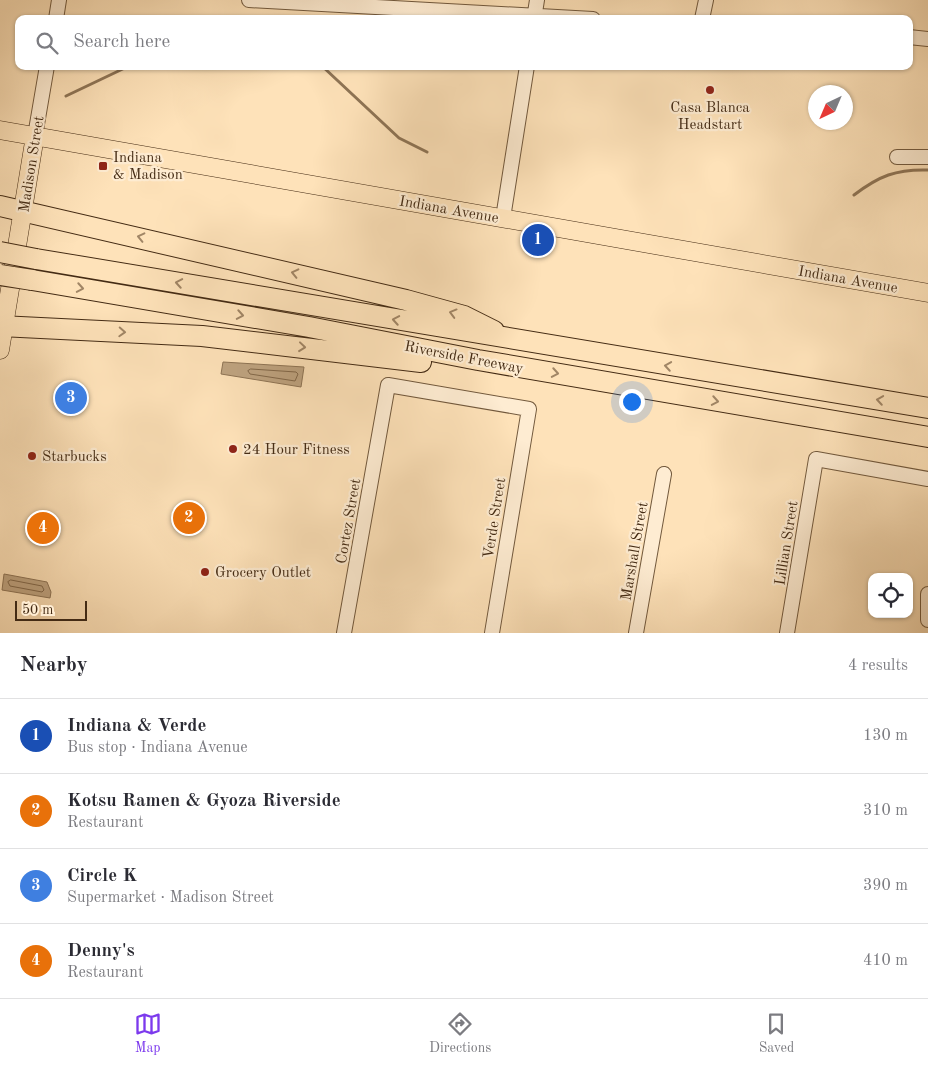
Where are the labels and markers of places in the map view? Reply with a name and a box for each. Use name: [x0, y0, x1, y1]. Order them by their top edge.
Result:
marker: Casa Blanca Headstart: [704, 84, 716, 96]
place label: Casa Blanca Headstart: [670, 101, 750, 133]
place label: Indiana & Madison: [113, 151, 183, 183]
marker: Indiana & Madison: [97, 160, 109, 172]
pin: 1: [522, 221, 554, 259]
pin: 3: [55, 379, 87, 417]
marker: 24 Hour Fitness: [227, 443, 239, 455]
place label: 24 Hour Fitness: [243, 443, 350, 458]
marker: Starbucks: [26, 450, 38, 462]
place label: Starbucks: [42, 450, 107, 465]
pin: 2: [173, 499, 205, 537]
pin: 4: [27, 509, 59, 547]
marker: Grocery Outlet: [199, 566, 211, 578]
place label: Grocery Outlet: [215, 566, 311, 581]

